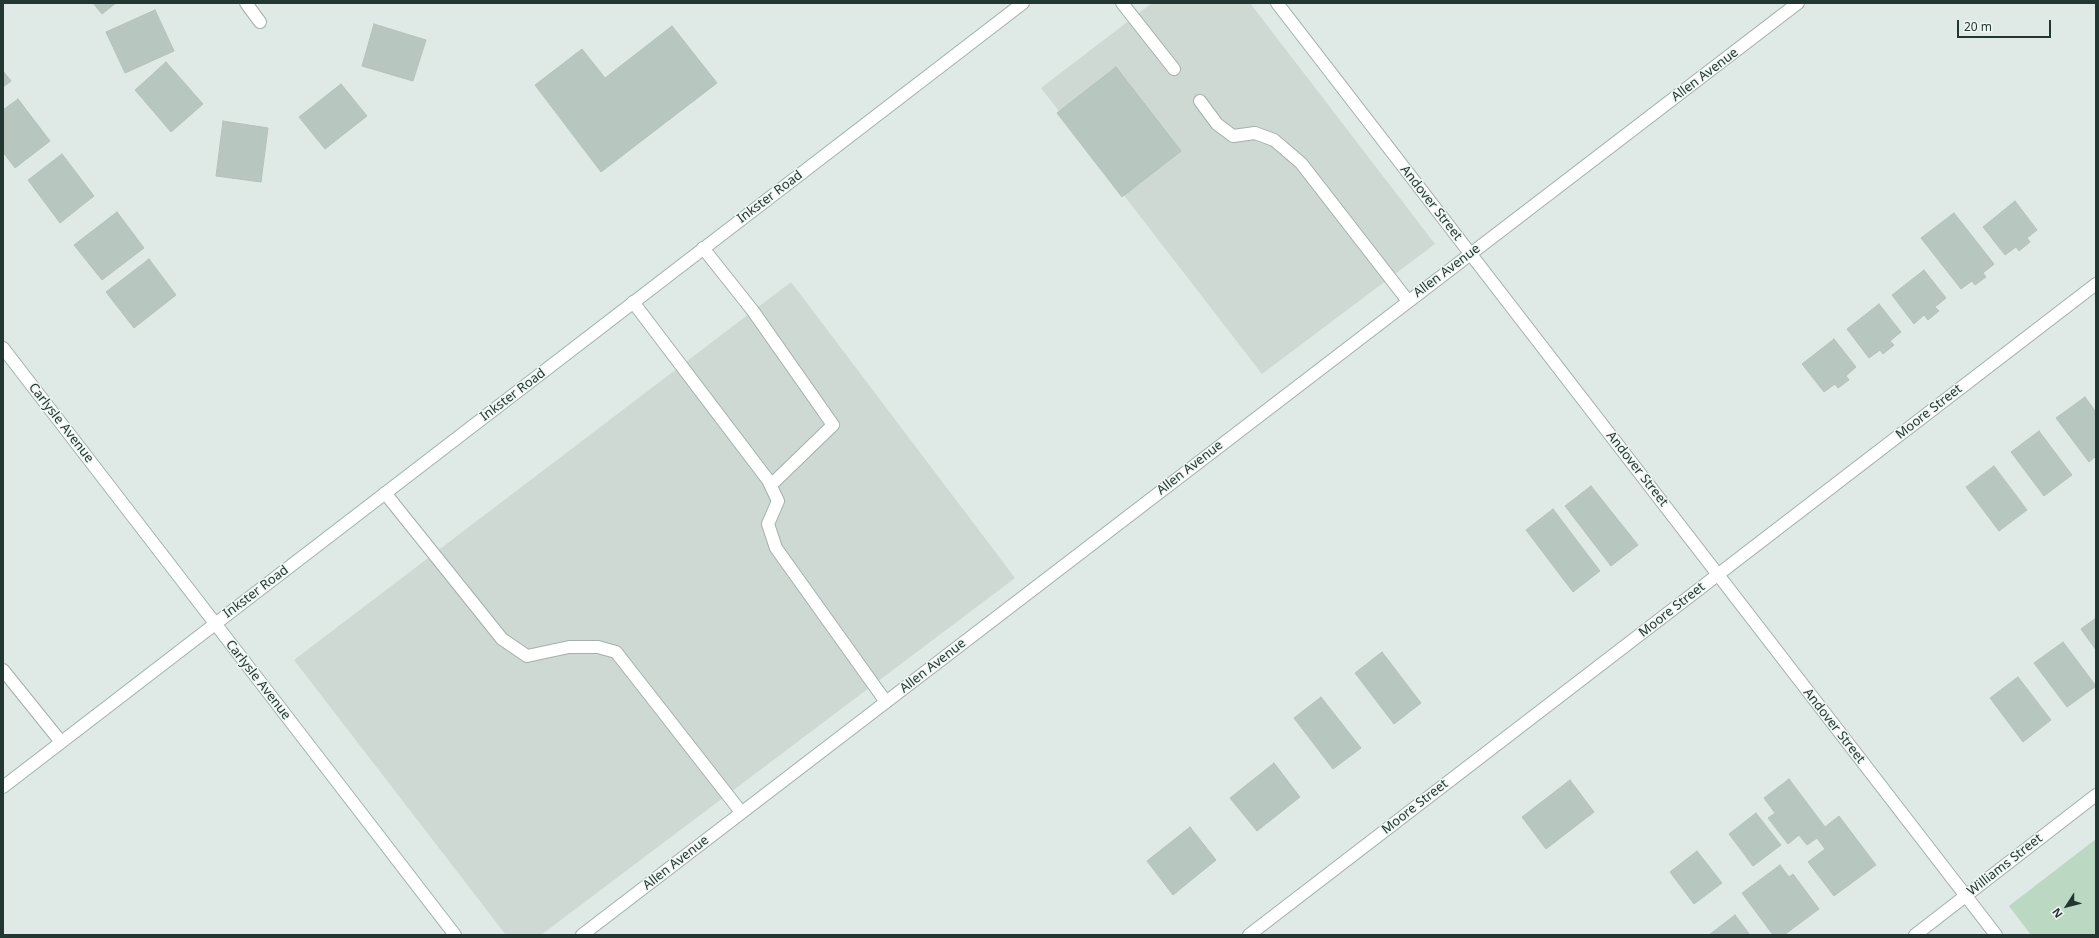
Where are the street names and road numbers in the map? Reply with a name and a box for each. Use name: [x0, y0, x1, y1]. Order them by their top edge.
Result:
street label: Allen Avenue: [1669, 45, 1741, 105]
street label: Andover Street: [1397, 162, 1465, 244]
street label: Inkster Road: [734, 167, 806, 227]
street label: Allen Avenue: [1411, 241, 1483, 301]
street label: Inkster Road: [477, 365, 549, 425]
street label: Carlysle Avenue: [25, 380, 97, 466]
street label: Moore Street: [1893, 381, 1965, 443]
street label: Andover Street: [1603, 428, 1671, 510]
street label: Allen Avenue: [1154, 437, 1226, 499]
street label: Inkster Road: [220, 562, 292, 622]
street label: Moore Street: [1636, 579, 1708, 641]
street label: Allen Avenue: [897, 635, 969, 697]
street label: Carlysle Avenue: [222, 637, 294, 723]
street label: Andover Street: [1800, 685, 1868, 767]
street label: Moore Street: [1379, 776, 1451, 838]
street label: Williams Street: [1964, 831, 2046, 899]
street label: Allen Avenue: [640, 832, 712, 894]

